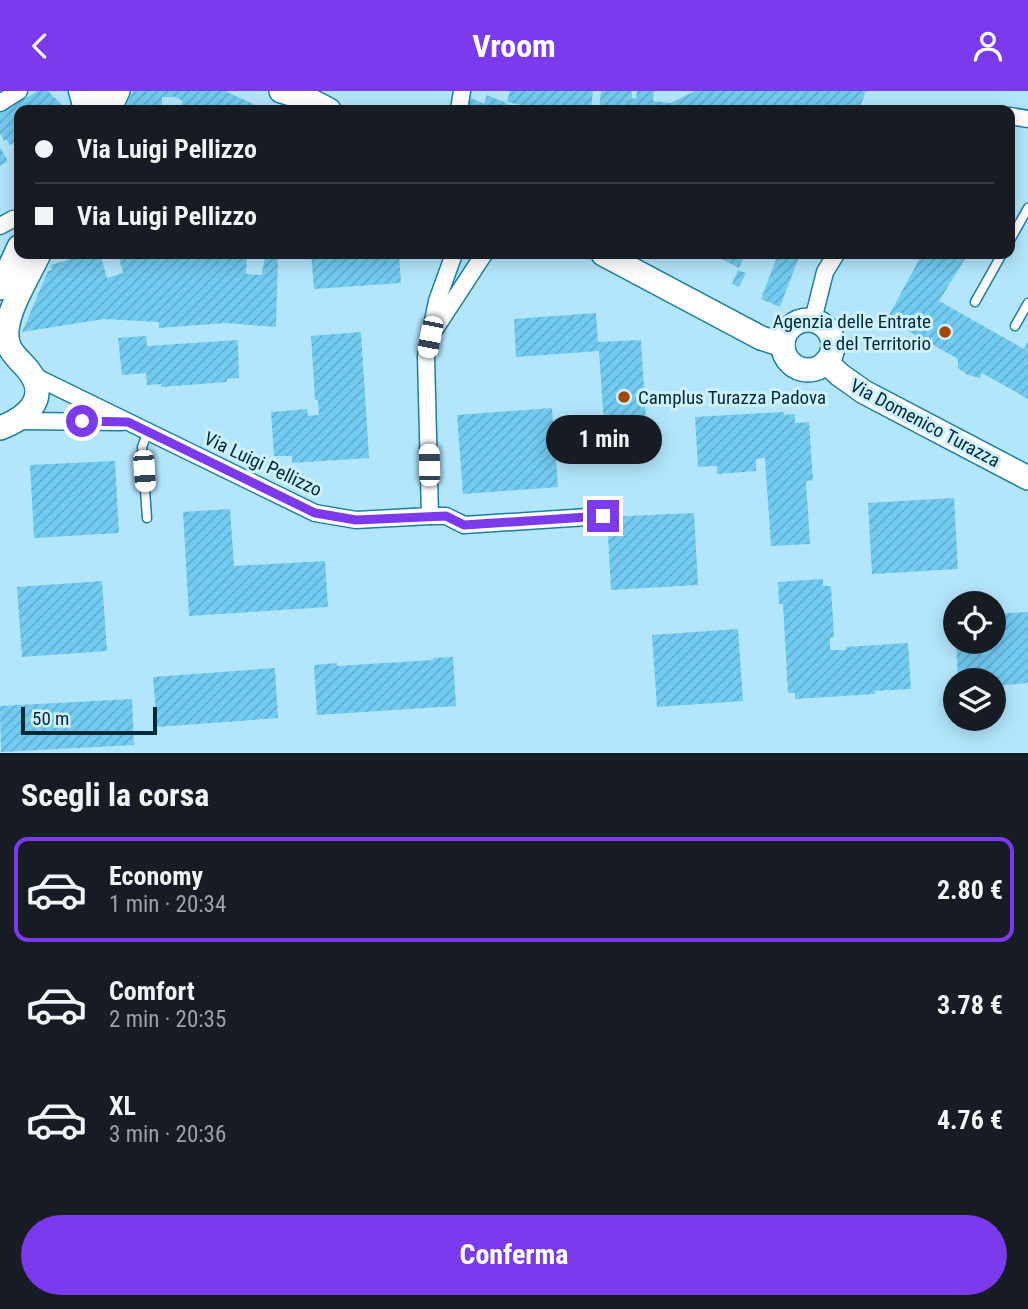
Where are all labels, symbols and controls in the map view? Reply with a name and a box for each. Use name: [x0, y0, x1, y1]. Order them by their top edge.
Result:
icon: back: [21, 27, 59, 65]
text: Vroom: [472, 27, 556, 65]
icon: person: [969, 27, 1007, 65]
text: Via Luigi Pellizzo: [77, 134, 257, 164]
text: Via Luigi Pellizzo: [77, 201, 257, 231]
place label: Agenzia delle Entrate e del Territorio: [773, 310, 931, 355]
car: [416, 314, 445, 360]
marker: Agenzia delle Entrate e del Territorio: [937, 324, 953, 340]
street label: Via Domenico Turazza: [846, 374, 1004, 472]
place label: Camplus Turazza Padova: [638, 386, 826, 409]
marker: Camplus Turazza Padova: [616, 389, 632, 405]
route start: [66, 405, 98, 437]
callout: 1 min: [545, 415, 661, 463]
text: 1 min: [578, 426, 630, 453]
street label: Via Luigi Pellizzo: [200, 427, 326, 501]
car: [419, 444, 440, 486]
car: [133, 449, 156, 493]
route end: [587, 500, 619, 532]
map controls: [943, 591, 1006, 731]
button: locate: [943, 591, 1006, 654]
button: layers: [943, 668, 1006, 731]
scale bar: [21, 703, 158, 735]
text: 50 m: [32, 707, 69, 730]
text: Scegli la corsa: [21, 776, 209, 814]
icon: car: [25, 858, 88, 921]
text: Economy: [109, 861, 203, 891]
text: 2.80 €: [937, 875, 1003, 905]
text: 1 min · 20:34: [109, 891, 226, 918]
icon: car: [25, 973, 88, 1036]
text: Comfort: [109, 976, 195, 1006]
text: 3.78 €: [937, 990, 1003, 1020]
text: 2 min · 20:35: [109, 1006, 226, 1033]
icon: car: [25, 1088, 88, 1151]
text: XL: [109, 1091, 136, 1121]
text: 4.76 €: [937, 1105, 1003, 1135]
text: 3 min · 20:36: [109, 1121, 226, 1148]
button: Conferma: [21, 1215, 1007, 1295]

